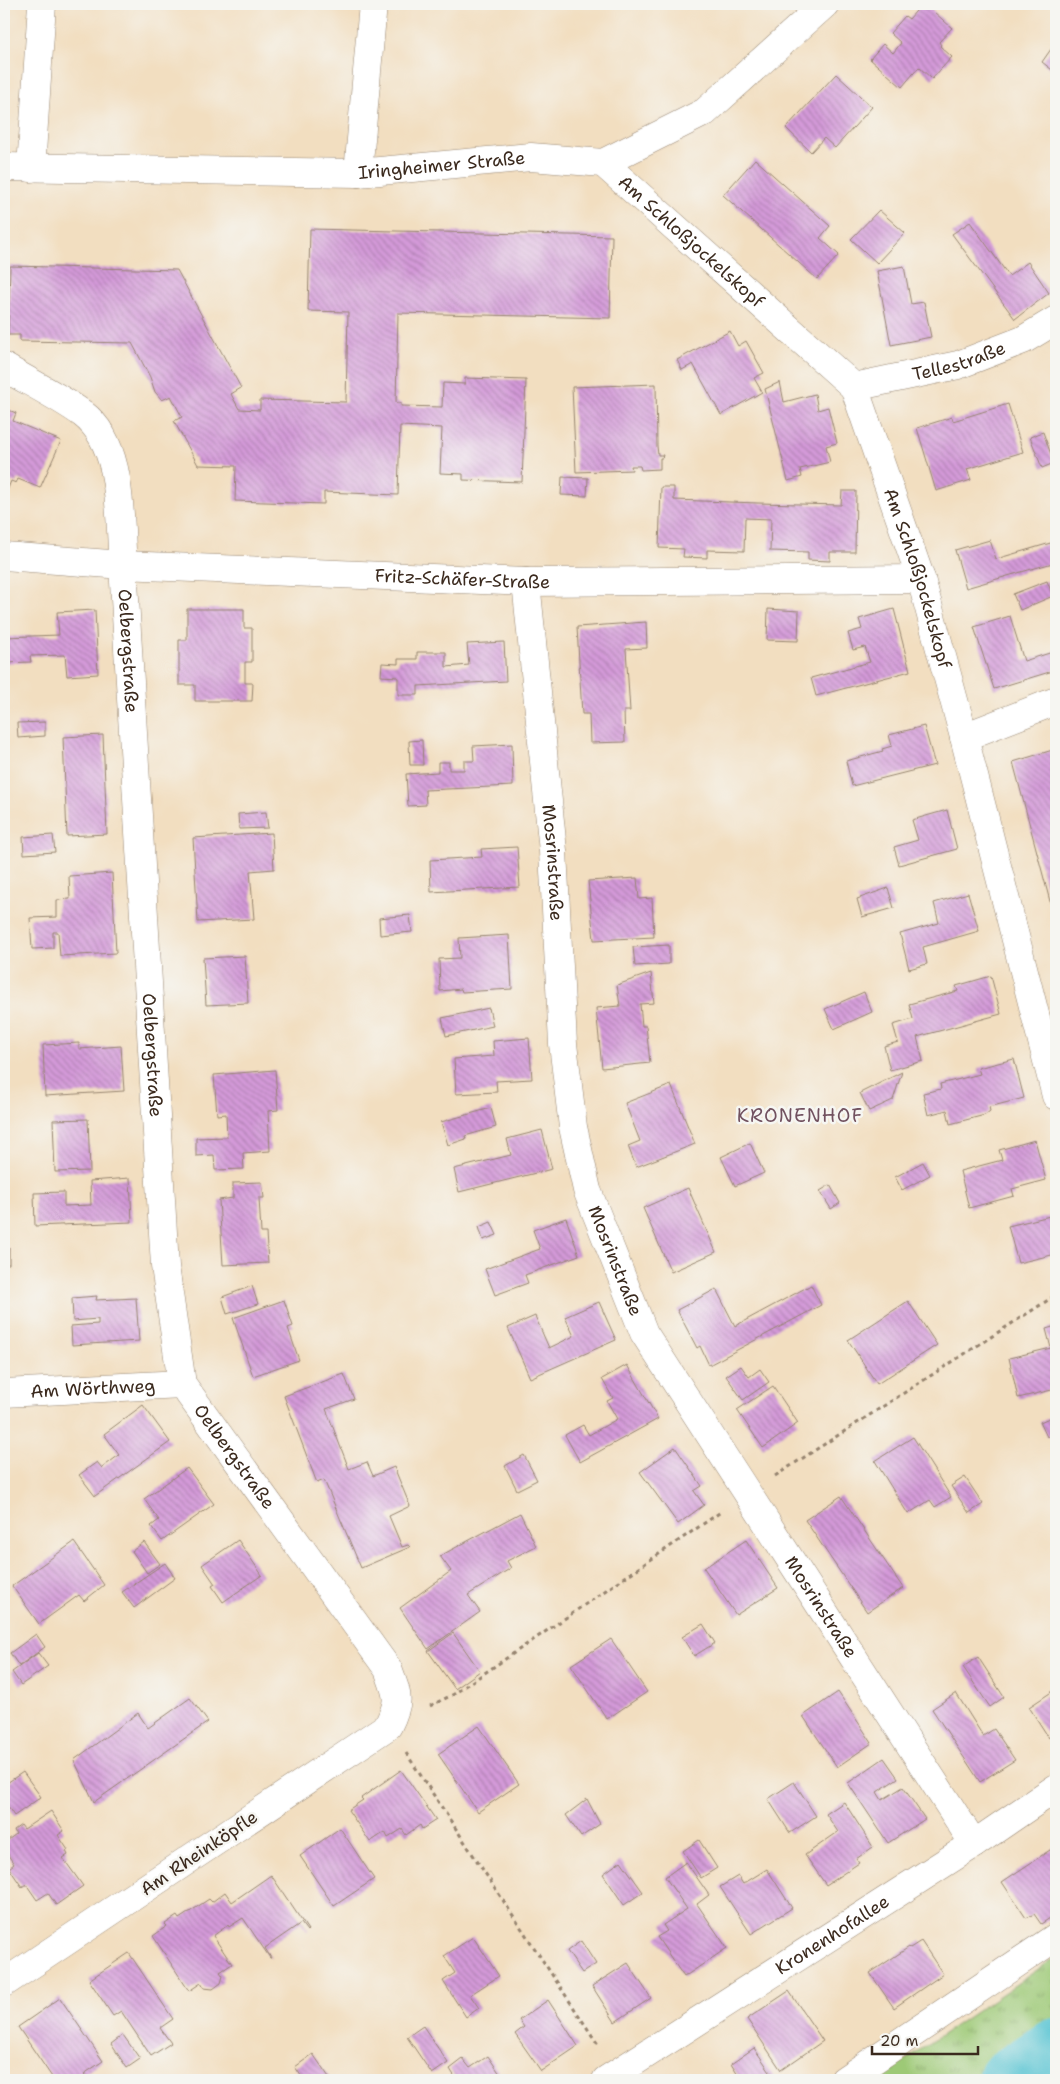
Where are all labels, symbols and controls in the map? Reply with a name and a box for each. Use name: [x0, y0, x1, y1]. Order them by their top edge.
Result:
street label: Iringheimer Straße: [357, 146, 526, 185]
street label: Am Schloßjockelskopf: [613, 170, 769, 313]
street label: Tellestraße: [910, 336, 1009, 386]
street label: Am Schloßjockelskopf: [878, 485, 957, 671]
street label: Fritz-Schäfer-Straße: [374, 564, 550, 594]
street label: Oelbergstraße: [112, 588, 144, 714]
street label: Mosrinstraße: [536, 803, 569, 922]
street label: Oelbergstraße: [137, 992, 168, 1118]
district label: KRONENHOF: [737, 1103, 863, 1128]
street label: Mosrinstraße: [582, 1202, 648, 1320]
street label: Am Wörthweg: [30, 1373, 156, 1404]
street label: Oelbergstraße: [188, 1399, 281, 1514]
street label: Mosrinstraße: [779, 1552, 863, 1663]
street label: Am Rheinköpfle: [136, 1805, 262, 1901]
street label: Kronenhofallee: [771, 1889, 894, 1980]
scale bar: [872, 2024, 979, 2056]
text: 20 m: [880, 2031, 919, 2051]

